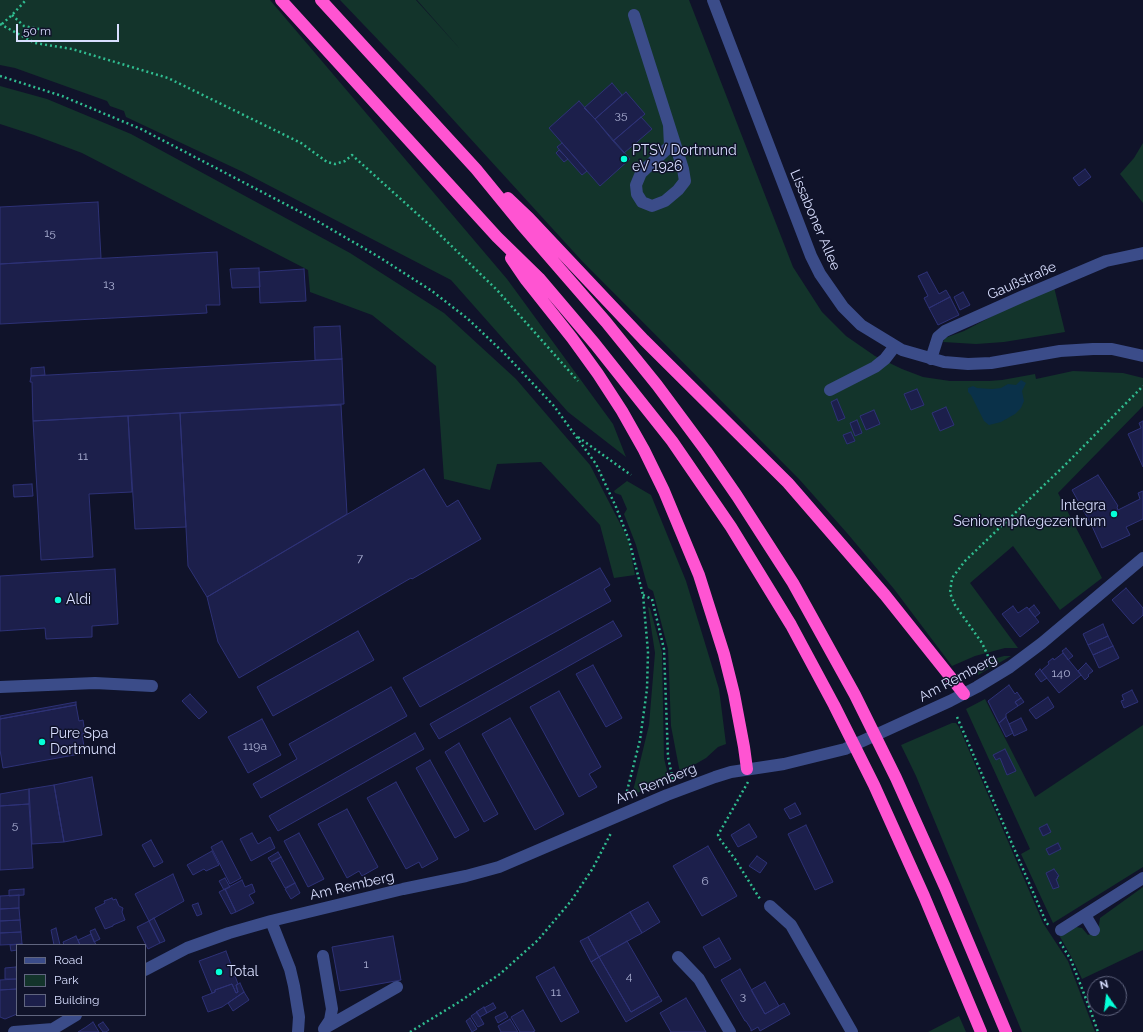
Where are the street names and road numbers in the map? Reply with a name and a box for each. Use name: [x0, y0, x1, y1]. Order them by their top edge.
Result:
street label: Lissaboner Allee: [786, 167, 844, 273]
street label: Gaußstraße: [985, 258, 1059, 304]
street label: Am Remberg: [916, 650, 1000, 706]
street label: Am Remberg: [613, 760, 699, 808]
street label: Am Remberg: [308, 868, 396, 904]

